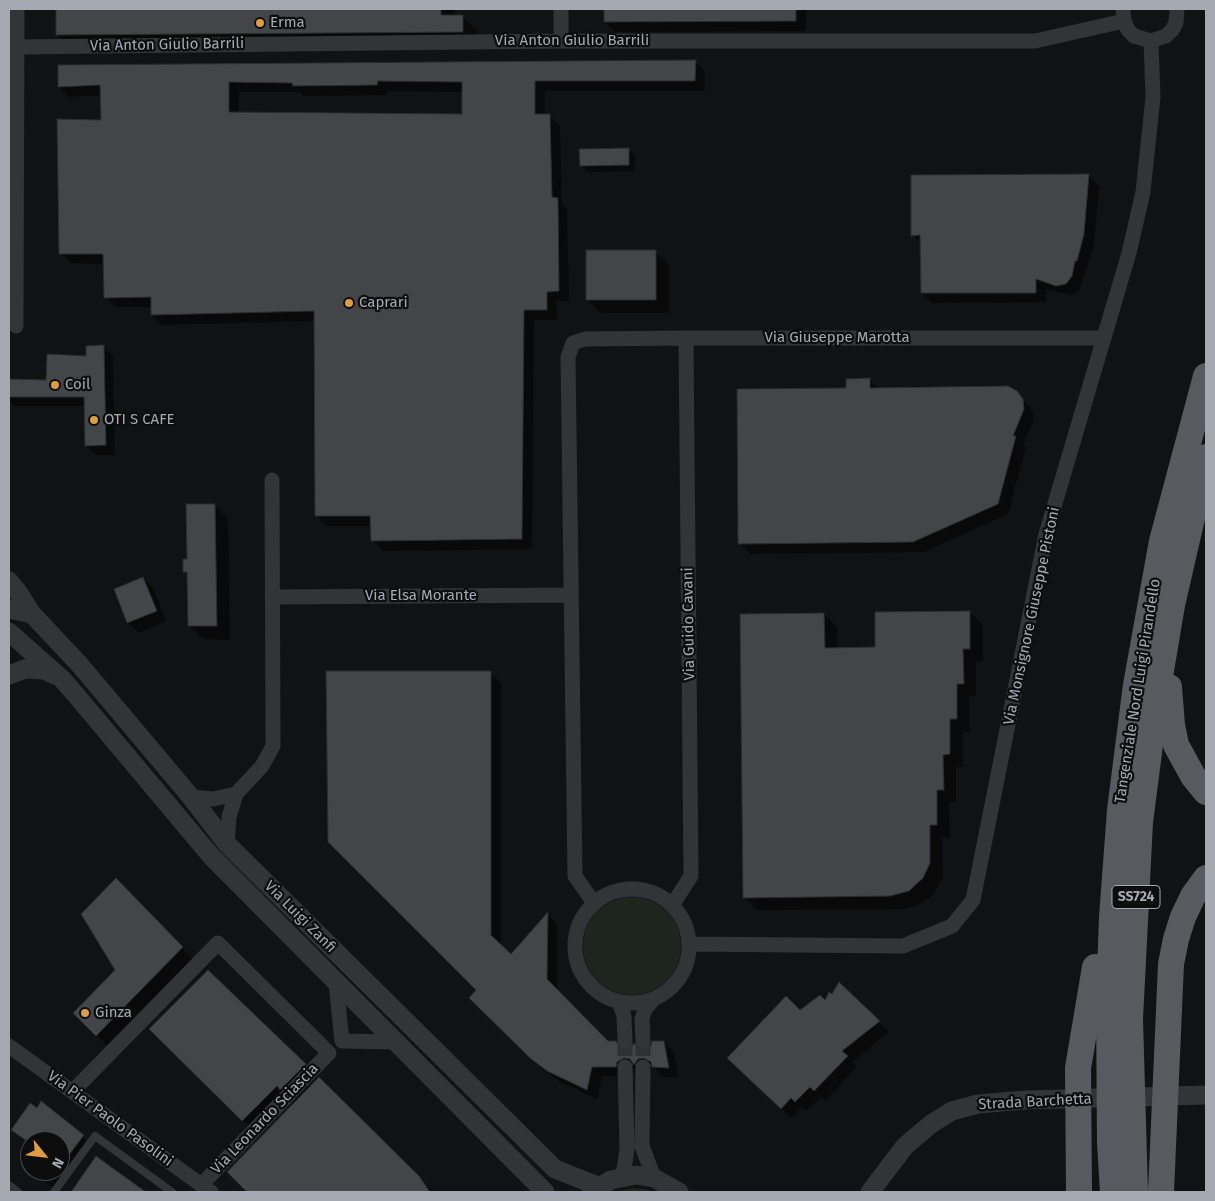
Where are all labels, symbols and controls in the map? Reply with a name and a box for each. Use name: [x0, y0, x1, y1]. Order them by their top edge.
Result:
place label: Erma: [270, 14, 305, 32]
marker: Erma: [254, 17, 266, 29]
street label: Via Anton Giulio Barrili: [495, 32, 649, 50]
street label: Via Anton Giulio Barrili: [90, 35, 244, 55]
place label: Caprari: [359, 294, 408, 312]
marker: Caprari: [343, 297, 355, 309]
street label: Via Giuseppe Marotta: [764, 329, 910, 347]
place label: Coil: [65, 376, 90, 394]
marker: Coil: [49, 379, 61, 391]
place label: OTI S CAFE: [104, 411, 175, 429]
marker: OTI S CAFE: [88, 414, 100, 426]
street label: Via Monsignore Giuseppe Pistoni: [1000, 505, 1064, 727]
street label: Via Guido Cavani: [679, 567, 699, 681]
street label: Tangenziale Nord Luigi Pirandello: [1111, 577, 1165, 805]
street label: Via Elsa Morante: [365, 587, 477, 605]
street label: Via Luigi Zanfi: [260, 877, 340, 957]
road number: SS724: [1112, 886, 1160, 909]
place label: Ginza: [95, 1004, 132, 1022]
marker: Ginza: [79, 1007, 91, 1019]
street label: Via Leonardo Sciascia: [208, 1060, 322, 1178]
street label: Via Pier Paolo Pasolini: [44, 1067, 176, 1171]
street label: Strada Barchetta: [978, 1090, 1092, 1114]
north arrow: [20, 1131, 70, 1181]
text: N: [48, 1155, 67, 1171]

